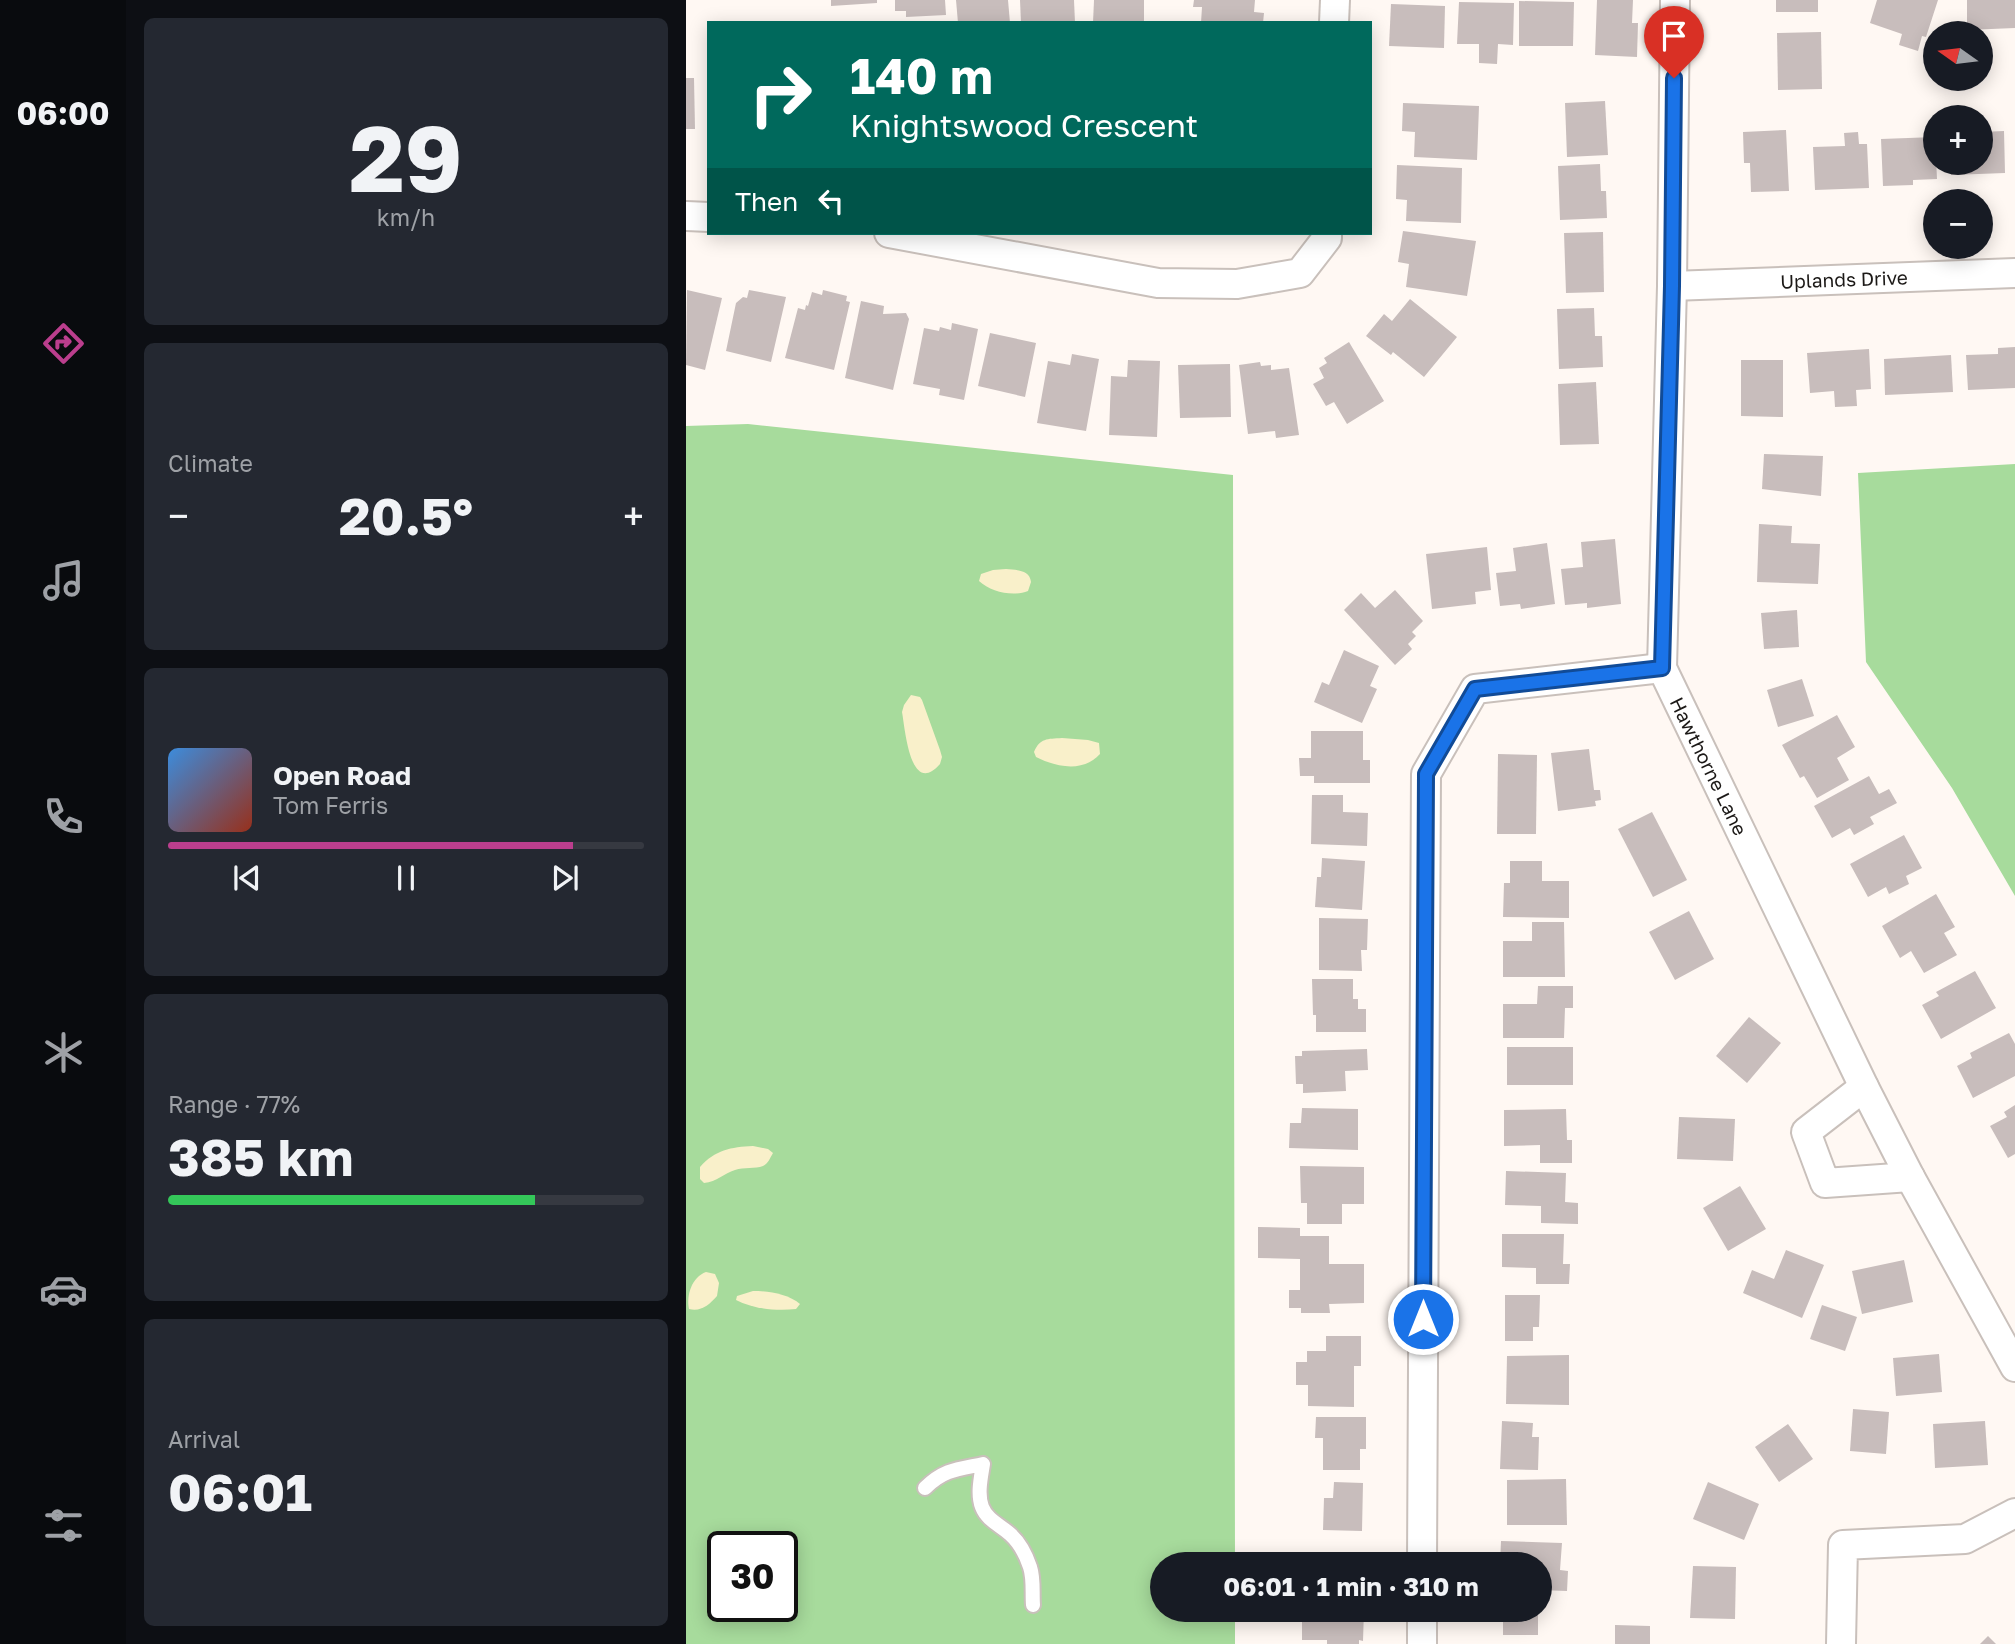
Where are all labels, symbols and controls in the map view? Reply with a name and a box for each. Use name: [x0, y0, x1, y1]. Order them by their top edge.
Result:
pin: [1644, 6, 1704, 78]
icon: arrive: [1655, 17, 1693, 55]
north arrow: [1923, 21, 1993, 91]
map controls: [1923, 21, 1993, 259]
text: 140 m: [850, 46, 993, 105]
icon: right: [735, 49, 826, 140]
text: 06:00: [17, 94, 109, 132]
text: 29: [349, 103, 463, 212]
button: +: [1923, 105, 1993, 175]
text: Knightswood Crescent: [850, 106, 1198, 144]
icon: left: [812, 182, 850, 220]
text: Then: [735, 186, 798, 217]
button: −: [1923, 189, 1993, 259]
text: km/h: [377, 203, 435, 231]
street label: Uplands Drive: [1780, 265, 1908, 293]
icon: directions: [39, 319, 88, 368]
text: Climate: [168, 449, 253, 477]
text: 20.5°: [339, 484, 473, 546]
text: −: [168, 493, 189, 538]
text: +: [623, 493, 644, 538]
icon: music: [39, 556, 88, 605]
street label: Hawthorne Lane: [1666, 693, 1752, 839]
text: Open Road: [273, 760, 411, 791]
text: Tom Ferris: [273, 791, 388, 819]
icon: phone: [39, 792, 88, 841]
icon: previous: [228, 859, 266, 897]
icon: pause: [387, 859, 425, 897]
icon: next: [546, 859, 584, 897]
icon: climate: [39, 1028, 88, 1077]
text: Range · 77%: [168, 1090, 300, 1118]
text: 385 km: [168, 1125, 353, 1187]
icon: car: [39, 1265, 88, 1314]
position arrow: [1386, 1282, 1460, 1356]
text: Arrival: [168, 1425, 240, 1453]
text: 06:01: [168, 1460, 312, 1522]
icon: filters: [39, 1501, 88, 1550]
speed limit sign: 30: [707, 1531, 798, 1622]
text: 06:01 · 1 min · 310 m: [1223, 1571, 1479, 1602]

